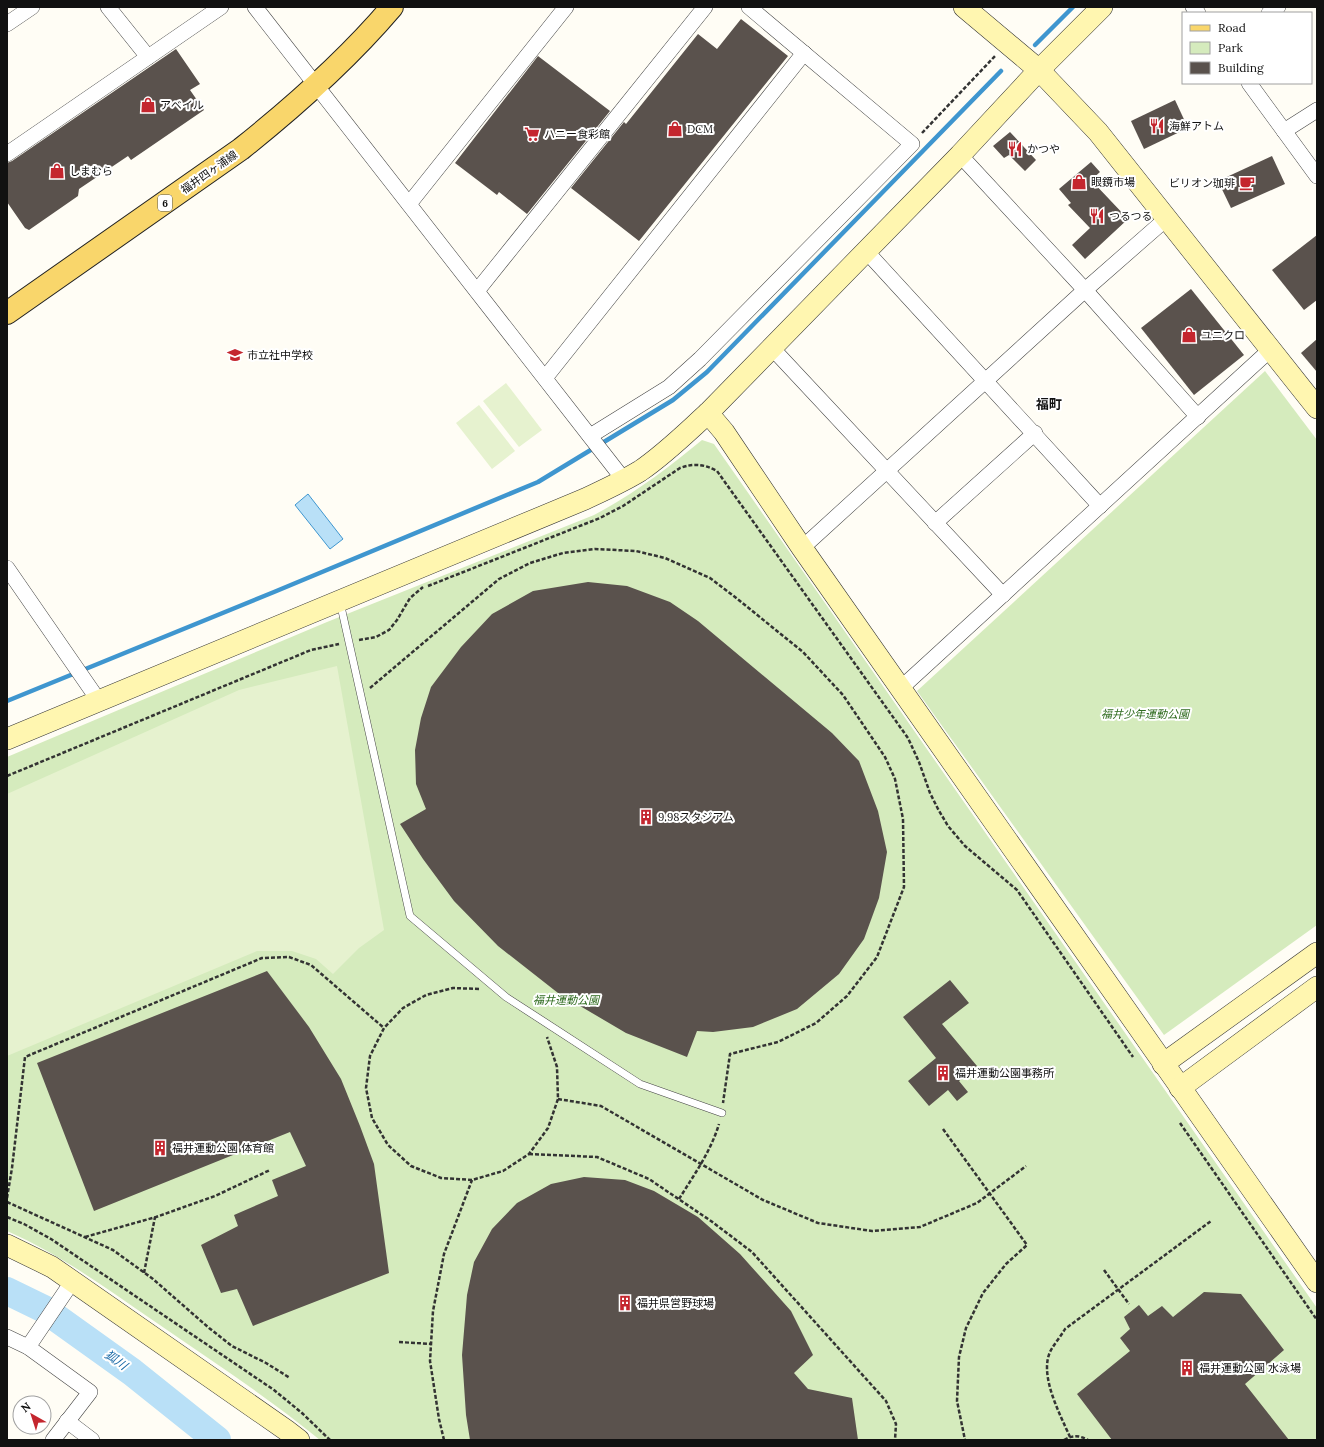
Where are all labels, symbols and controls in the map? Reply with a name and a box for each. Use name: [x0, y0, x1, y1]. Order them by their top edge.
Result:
legend: [1182, 12, 1312, 84]
text: Road: [1218, 20, 1246, 35]
text: Park: [1218, 40, 1244, 55]
text: Building: [1218, 60, 1264, 75]
shop icon: アベイル: [139, 96, 157, 114]
place label: アベイル: [160, 98, 204, 112]
restaurant icon: 海鮮アトム: [1148, 117, 1166, 135]
place label: 海鮮アトム: [1169, 119, 1224, 133]
shop icon: DCM: [666, 120, 684, 138]
place label: DCM: [687, 122, 713, 136]
supermarket icon: ハニー食彩館: [523, 125, 541, 143]
place label: ハニー食彩館: [544, 127, 610, 141]
restaurant icon: かつや: [1006, 140, 1024, 158]
place label: かつや: [1027, 142, 1060, 156]
street label: 福井四ヶ浦線: [178, 147, 240, 197]
shop icon: しまむら: [48, 162, 66, 180]
place label: しまむら: [69, 164, 113, 178]
shop icon: 眼鏡市場: [1070, 173, 1088, 191]
cafe icon: ビリオン珈琲: [1238, 174, 1256, 192]
place label: 眼鏡市場: [1091, 175, 1135, 189]
place label: ビリオン珈琲: [1169, 176, 1235, 190]
road number: 6: [158, 195, 172, 211]
restaurant icon: つるつる: [1088, 207, 1106, 225]
place label: つるつる: [1109, 209, 1153, 223]
shop icon: ユニクロ: [1180, 326, 1198, 344]
place label: ユニクロ: [1201, 328, 1245, 342]
school or university icon: 市立社中学校: [226, 346, 244, 364]
place label: 市立社中学校: [247, 348, 313, 362]
district label: 福町: [1036, 396, 1062, 413]
park label: 福井少年運動公園: [1101, 707, 1191, 721]
building icon: 9.98スタジアム: [637, 808, 655, 826]
place label: 9.98スタジアム: [658, 810, 734, 824]
park label: 福井運動公園: [533, 993, 601, 1007]
building icon: 福井運動公園事務所: [934, 1064, 952, 1082]
place label: 福井運動公園事務所: [955, 1066, 1055, 1080]
building icon: 福井運動公園 体育館: [151, 1139, 169, 1157]
place label: 福井運動公園 体育館: [172, 1141, 274, 1155]
building icon: 福井県営野球場: [616, 1294, 634, 1312]
place label: 福井県営野球場: [637, 1296, 714, 1310]
water label: 狐川: [102, 1346, 132, 1374]
building icon: 福井運動公園 水泳場: [1178, 1359, 1196, 1377]
place label: 福井運動公園 水泳場: [1199, 1361, 1301, 1375]
north arrow: [12, 1395, 52, 1435]
text: N: [18, 1399, 34, 1415]

